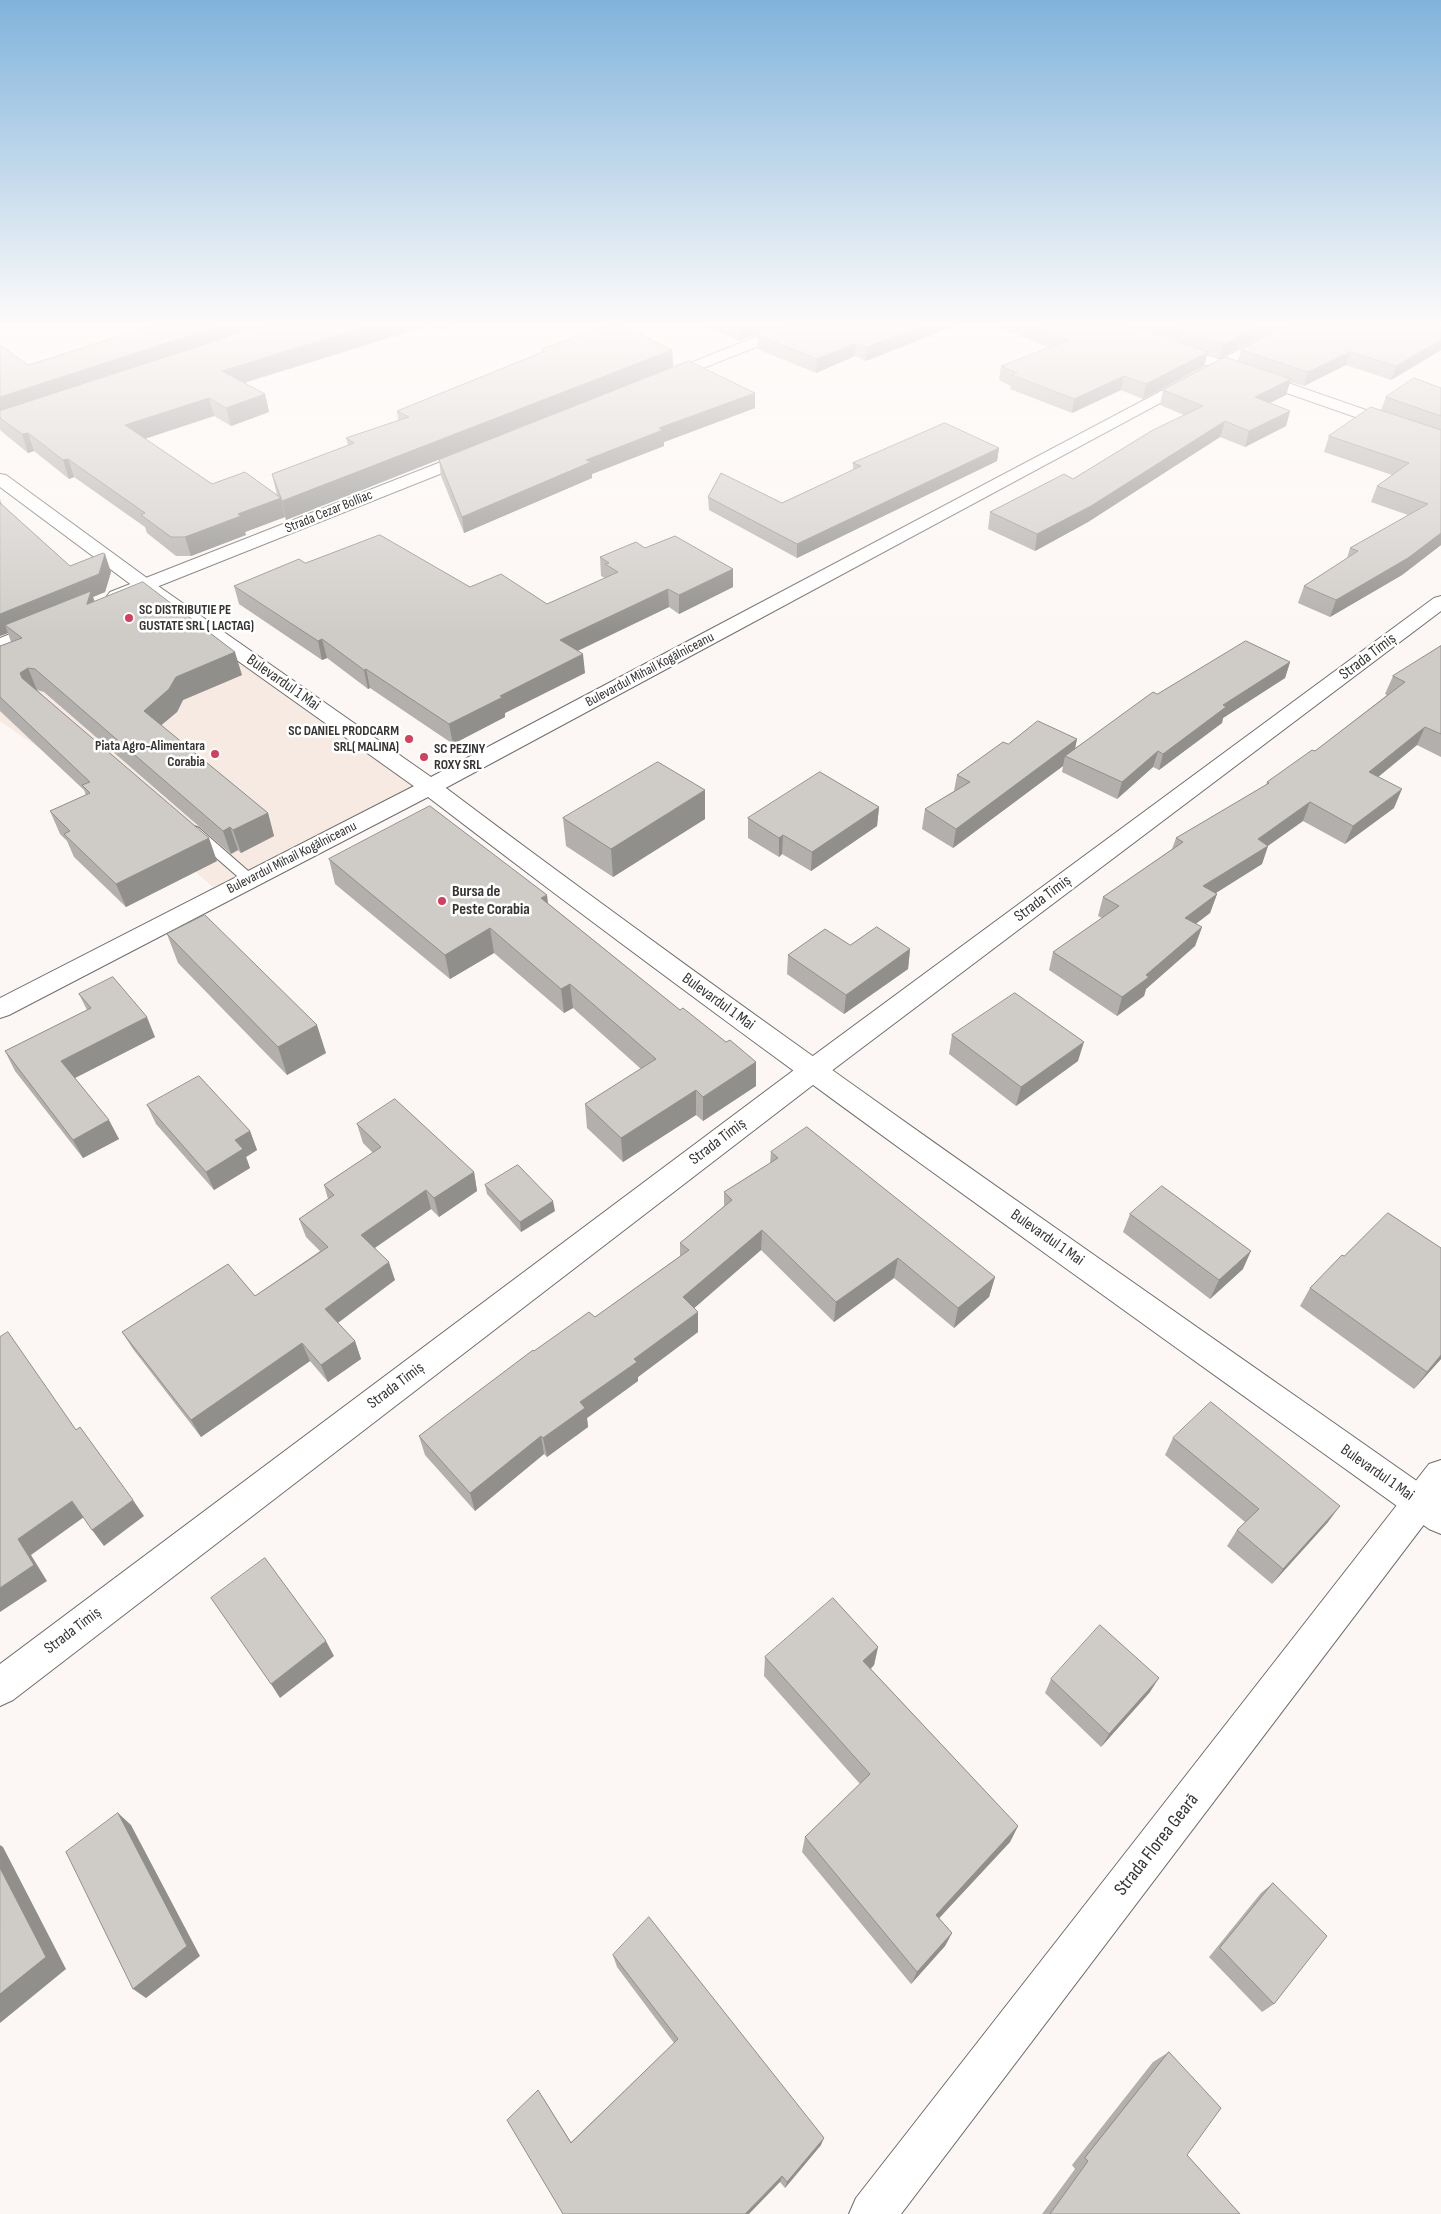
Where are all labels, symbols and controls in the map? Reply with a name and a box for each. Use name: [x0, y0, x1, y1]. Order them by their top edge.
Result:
street label: Strada Cezar Bolliac: [283, 487, 375, 537]
place label: SC DISTRIBUTIE PE GUSTATE SRL ( LACTAG): [139, 602, 254, 634]
marker: SC DISTRIBUTIE PE GUSTATE SRL ( LACTAG): [123, 612, 135, 624]
street label: Bulevardul Mihail Kogălniceanu: [583, 629, 717, 711]
street label: Strada Timiș: [1336, 629, 1400, 685]
street label: Bulevardul 1 Mai: [243, 651, 323, 715]
place label: SC DANIEL PRODCARM SRL( MALINA): [288, 723, 399, 756]
marker: SC DANIEL PRODCARM SRL( MALINA): [403, 733, 415, 745]
place label: Piata Agro-Alimentara Corabia: [95, 738, 205, 770]
place label: SC PEZINY ROXY SRL: [434, 741, 485, 774]
marker: Piata Agro-Alimentara Corabia: [209, 748, 221, 760]
marker: SC PEZINY ROXY SRL: [418, 751, 430, 763]
street label: Bulevardul Mihail Kogălniceanu: [224, 818, 360, 898]
street label: Strada Timiș: [1011, 871, 1075, 927]
place label: Bursa de Peste Corabia: [452, 882, 530, 920]
marker: Bursa de Peste Corabia: [436, 895, 448, 907]
street label: Bulevardul 1 Mai: [678, 969, 758, 1035]
street label: Strada Timiș: [686, 1114, 750, 1170]
street label: Bulevardul 1 Mai: [1007, 1206, 1087, 1270]
street label: Strada Timiș: [364, 1358, 428, 1414]
street label: Bulevardul 1 Mai: [1337, 1441, 1417, 1505]
street label: Strada Timiș: [41, 1603, 105, 1659]
street label: Strada Florea Geară: [1110, 1789, 1204, 1901]

